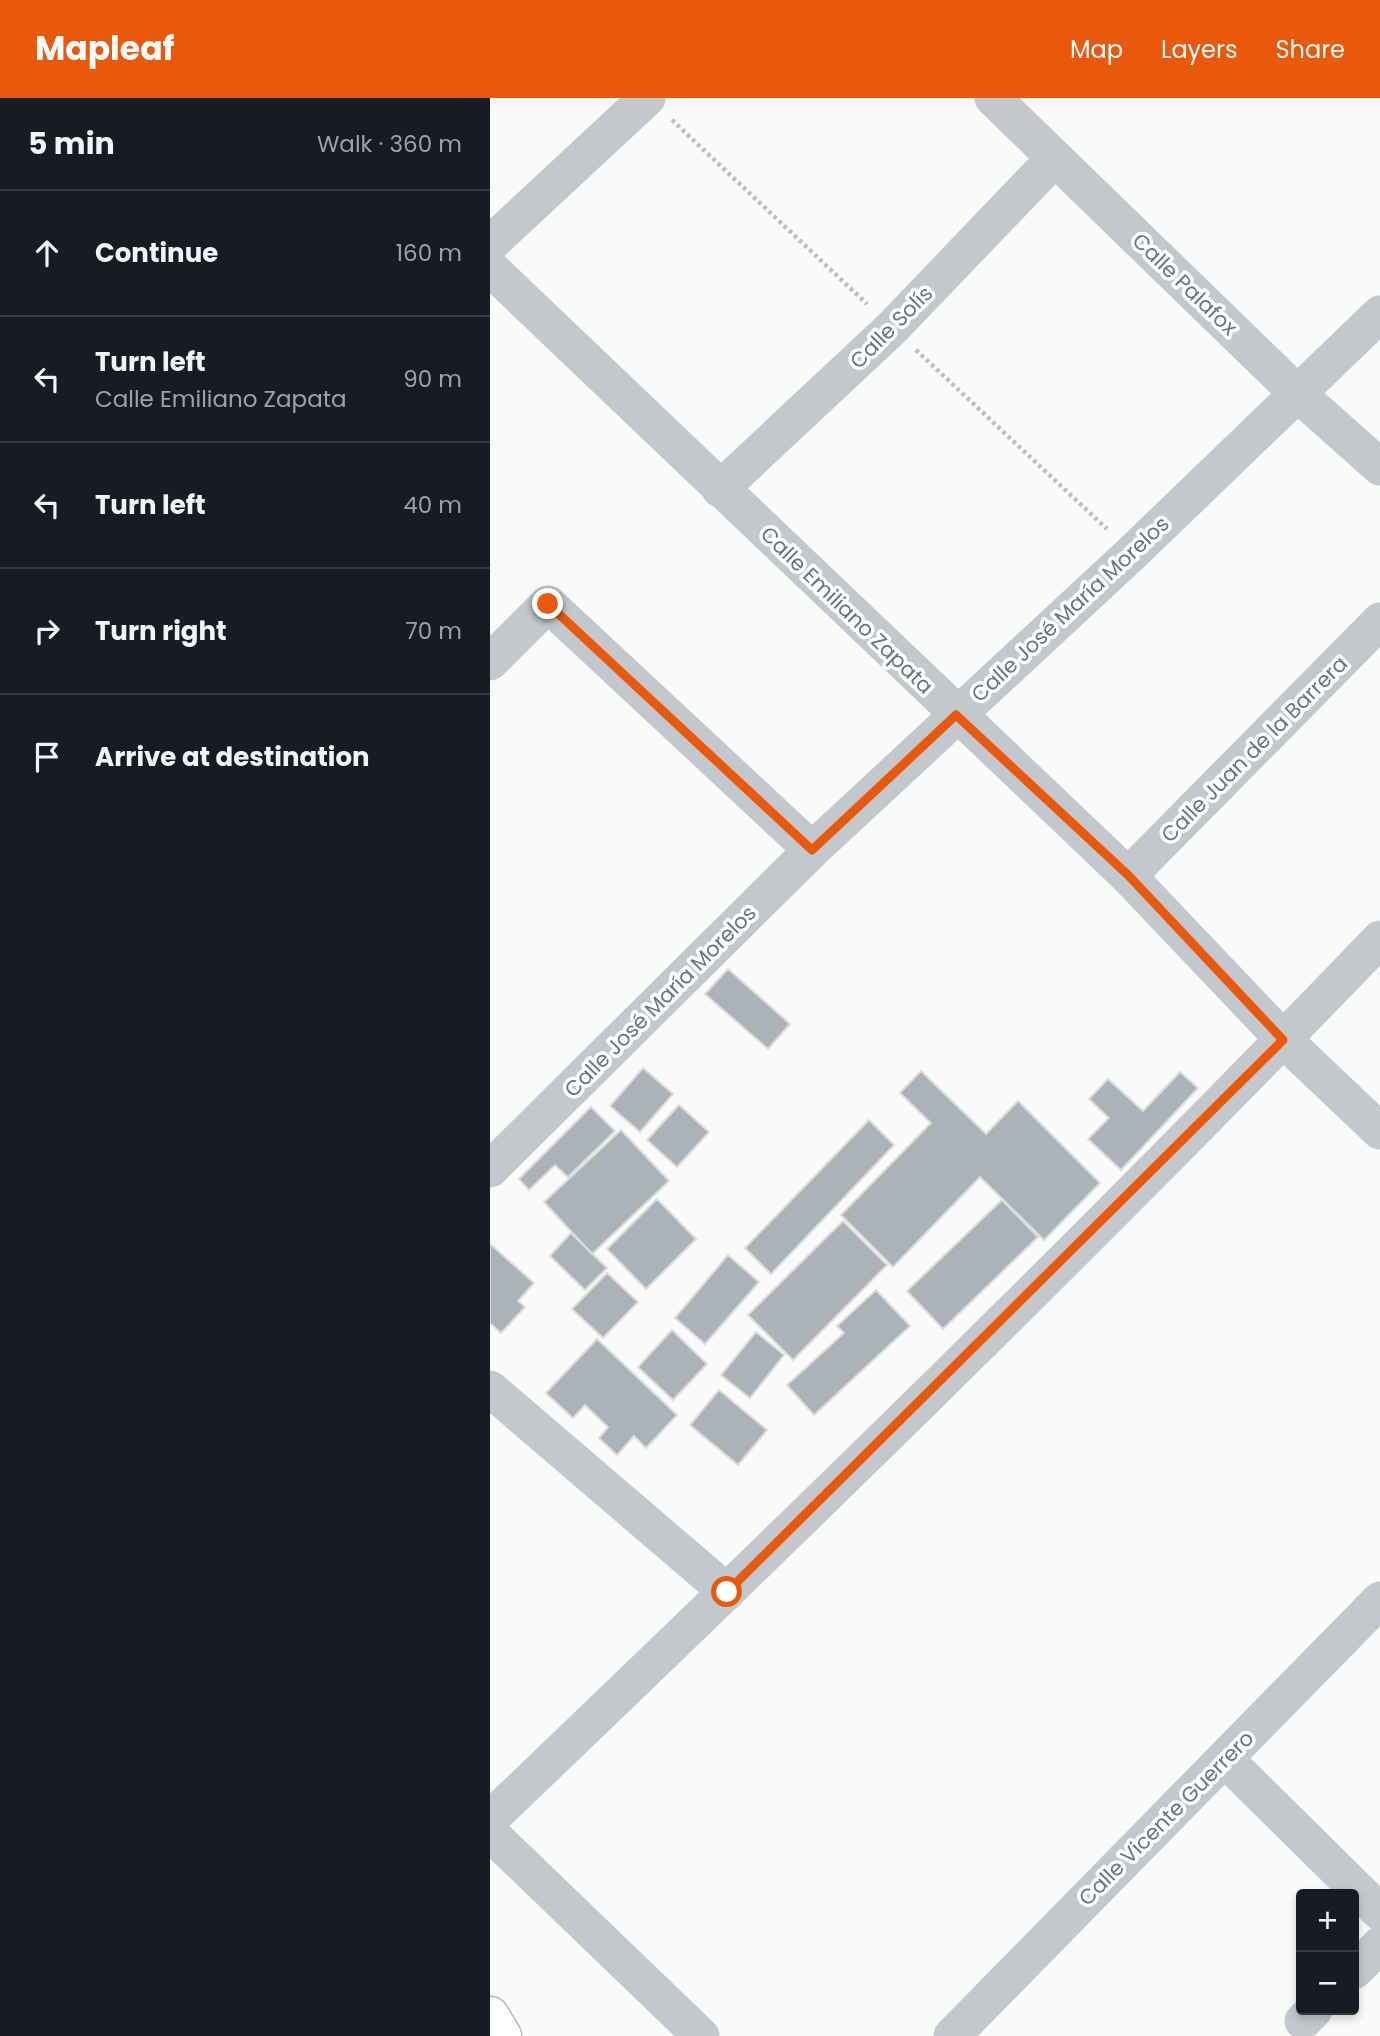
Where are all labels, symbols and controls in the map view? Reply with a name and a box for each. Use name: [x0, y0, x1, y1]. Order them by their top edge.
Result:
text: Mapleaf: [35, 25, 174, 72]
text: Map: [1070, 33, 1123, 66]
text: Layers: [1161, 33, 1237, 66]
text: Share: [1275, 33, 1345, 66]
text: 5 min: [28, 122, 115, 165]
text: Walk · 360 m: [317, 128, 462, 160]
street label: Calle Palafox: [1126, 227, 1244, 341]
icon: ahead: [28, 234, 66, 272]
text: Continue: [95, 235, 218, 271]
text: 160 m: [396, 237, 462, 269]
street label: Calle Solís: [843, 279, 939, 375]
text: Turn left: [95, 344, 206, 380]
icon: left: [28, 360, 66, 398]
text: 90 m: [403, 363, 462, 395]
text: Calle Emiliano Zapata: [95, 383, 347, 415]
icon: left: [28, 486, 66, 524]
text: Turn left: [95, 487, 206, 523]
text: 40 m: [403, 489, 462, 521]
street label: Calle José María Morelos: [965, 510, 1175, 708]
street label: Calle Emiliano Zapata: [754, 520, 940, 700]
route end: [532, 588, 563, 619]
icon: right: [28, 612, 66, 650]
text: Turn right: [95, 613, 227, 649]
text: 70 m: [405, 615, 462, 647]
street label: Calle Juan de la Barrera: [1154, 649, 1354, 849]
icon: arrive: [28, 738, 66, 776]
text: Arrive at destination: [95, 739, 370, 775]
street label: Calle José María Morelos: [558, 899, 762, 1103]
route start: [711, 1576, 742, 1607]
street label: Calle Vicente Guerrero: [1072, 1724, 1260, 1912]
map controls: [1296, 1889, 1359, 2015]
button: +: [1296, 1889, 1359, 1952]
button: −: [1296, 1952, 1359, 2015]

